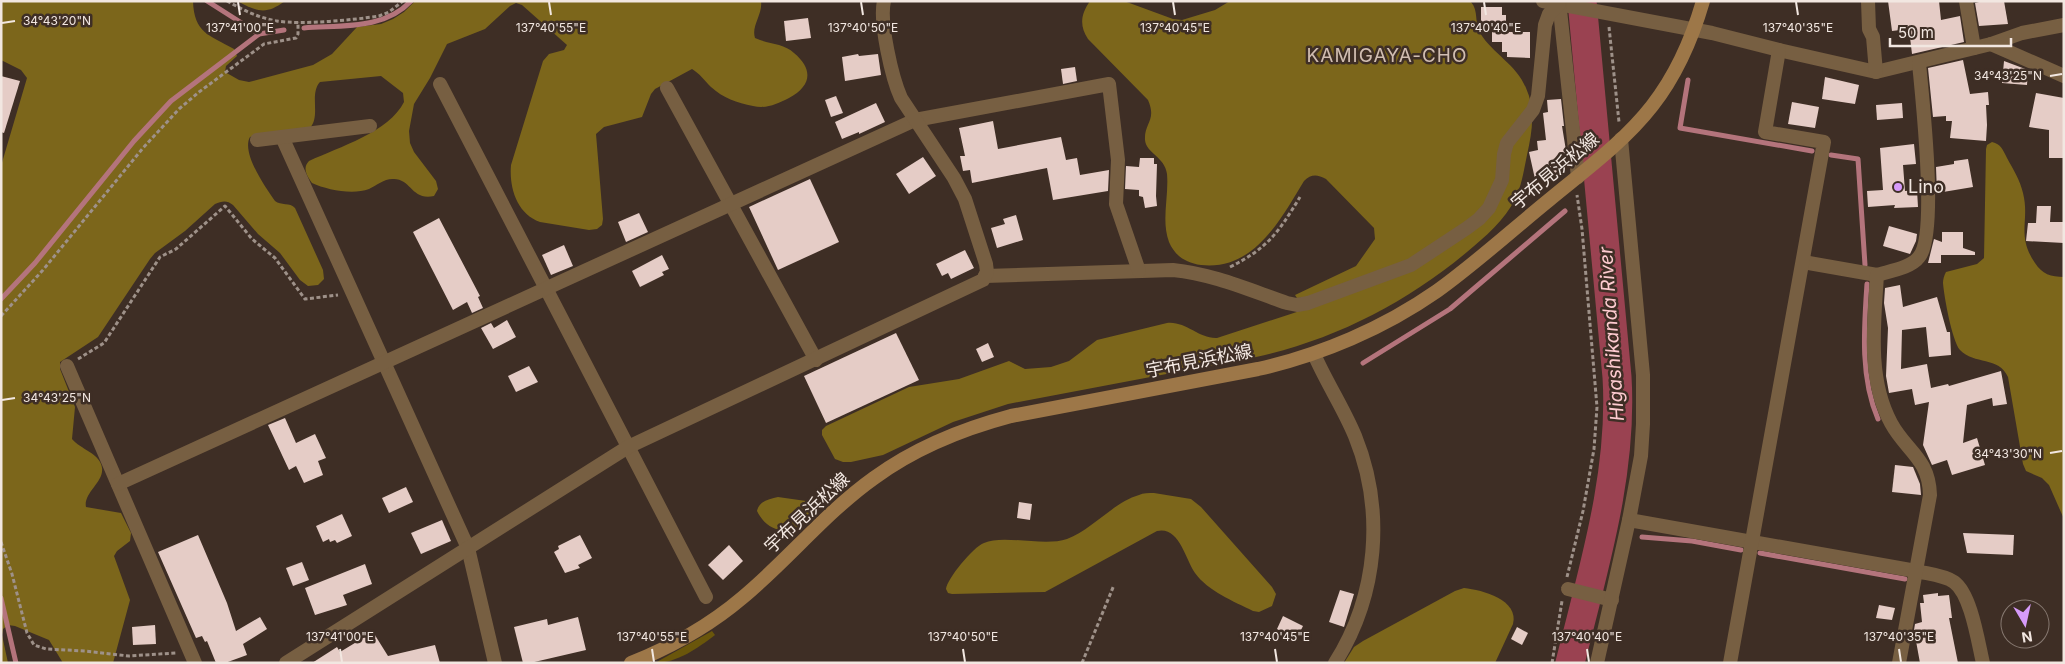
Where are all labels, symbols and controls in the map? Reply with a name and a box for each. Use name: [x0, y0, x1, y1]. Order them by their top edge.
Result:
text: 34°43'20"N: [23, 13, 91, 28]
scale bar: [1890, 15, 2011, 47]
text: 137°41'00"E: [206, 20, 274, 35]
text: 137°40'55"E: [516, 20, 586, 35]
text: 137°40'50"E: [828, 20, 898, 35]
text: 137°40'45"E: [1140, 20, 1210, 35]
text: 137°40'40"E: [1451, 20, 1521, 35]
text: 137°40'35"E: [1763, 20, 1833, 35]
text: 50 m: [1898, 23, 1934, 42]
district label: KAMIGAYA-CHO: [1307, 44, 1467, 67]
text: 34°43'25"N: [1974, 68, 2042, 83]
street label: 宇布見浜松線: [1507, 128, 1603, 213]
place label: Lino: [1908, 176, 1944, 197]
marker: Lino: [1892, 181, 1904, 193]
water label: Higashikanda River: [1594, 245, 1629, 422]
street label: 宇布見浜松線: [1144, 340, 1254, 381]
text: 34°43'25"N: [23, 390, 91, 405]
text: 34°43'30"N: [1974, 446, 2042, 461]
street label: 宇布見浜松線: [760, 468, 853, 557]
north arrow: [2000, 599, 2050, 649]
text: N: [2021, 628, 2034, 647]
text: 137°41'00"E: [306, 629, 374, 644]
text: 137°40'55"E: [617, 629, 687, 644]
text: 137°40'50"E: [928, 629, 998, 644]
text: 137°40'45"E: [1240, 629, 1310, 644]
text: 137°40'40"E: [1552, 629, 1622, 644]
text: 137°40'35"E: [1864, 629, 1934, 644]

